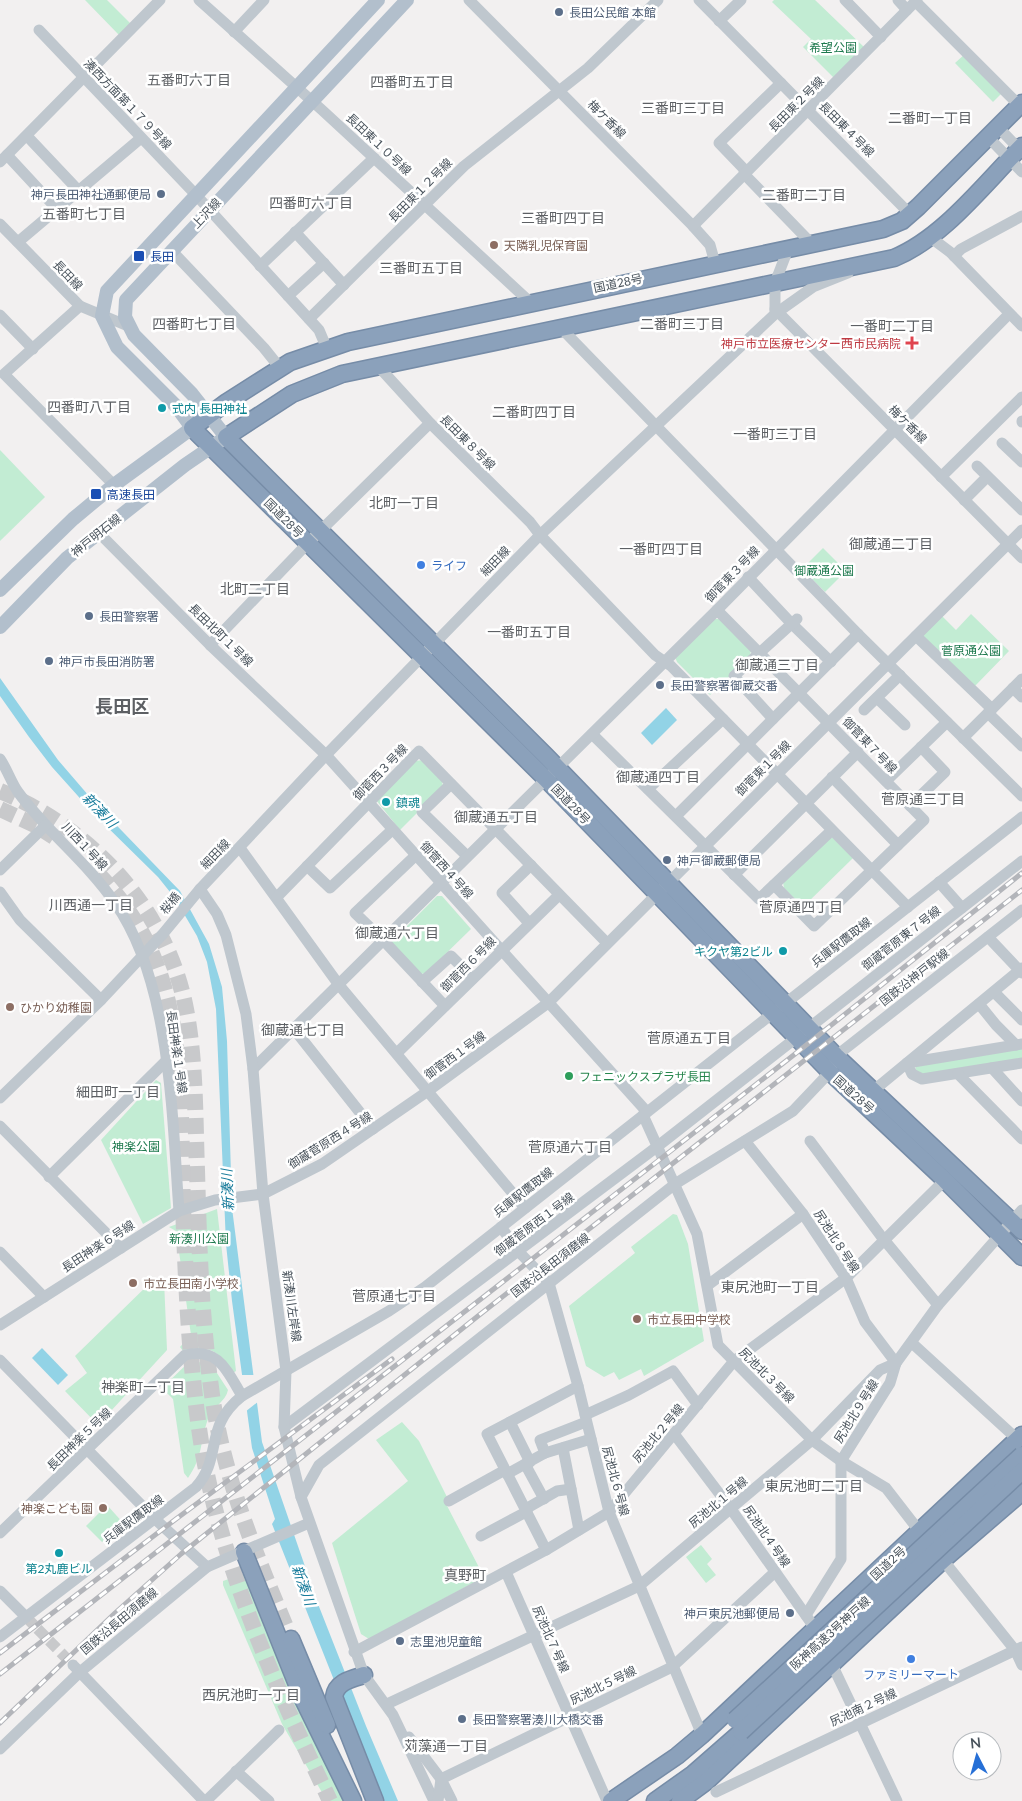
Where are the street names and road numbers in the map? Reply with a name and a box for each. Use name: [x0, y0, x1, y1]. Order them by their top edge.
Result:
street label: 湊西方面第１７９号線: [81, 56, 175, 152]
street label: 長田東２号線: [765, 73, 827, 135]
street label: 梅ケ香線: [585, 97, 629, 141]
street label: 長田東４号線: [816, 98, 878, 160]
street label: 長田東１０号線: [343, 110, 415, 178]
street label: 長田東１２号線: [385, 155, 455, 225]
street label: 上沢線: [188, 195, 224, 231]
street label: 長田線: [50, 257, 86, 293]
street label: 国道28号: [592, 270, 644, 296]
street label: 梅ケ香線: [886, 402, 930, 446]
street label: 長田東８号線: [437, 411, 499, 473]
street label: 国道28号: [261, 495, 307, 541]
street label: 神戸明石線: [68, 510, 124, 560]
street label: 細田線: [477, 543, 513, 579]
street label: 御菅東３号線: [702, 543, 762, 605]
street label: 長田北町１号線: [186, 600, 256, 670]
street label: 御菅東７号線: [840, 714, 900, 776]
street label: 御菅東１号線: [732, 737, 794, 799]
street label: 御菅西３号線: [350, 741, 410, 803]
street label: 国道28号: [548, 781, 594, 827]
street label: 川西１号線: [59, 819, 111, 873]
street label: 細田線: [197, 836, 233, 872]
street label: 御菅西４号線: [417, 838, 477, 902]
street label: 桜橋: [157, 889, 183, 917]
street label: 御蔵菅原東７号線: [859, 903, 943, 973]
street label: 兵庫駅鷹取線: [808, 914, 874, 970]
street label: 御菅西６号線: [437, 933, 499, 995]
street label: 国鉄沿神戸駅線: [876, 945, 952, 1009]
street label: 長田神楽１号線: [164, 1009, 190, 1095]
street label: 御菅西１号線: [421, 1028, 489, 1082]
street label: 国道28号: [830, 1072, 878, 1116]
street label: 御蔵菅原西４号線: [285, 1108, 375, 1172]
street label: 兵庫駅鷹取線: [490, 1164, 556, 1220]
street label: 御蔵菅原西１号線: [491, 1189, 577, 1259]
street label: 尻池北８号線: [811, 1207, 863, 1275]
street label: 長田神楽６号線: [59, 1217, 137, 1275]
street label: 国鉄沿長田須磨線: [508, 1230, 592, 1300]
street label: 新湊川左岸線: [280, 1269, 304, 1343]
street label: 尻池北３号線: [736, 1344, 798, 1406]
street label: 尻池北９号線: [831, 1376, 881, 1446]
street label: 尻池北２号線: [629, 1401, 687, 1465]
street label: 長田神楽５号線: [44, 1404, 114, 1474]
street label: 尻池北６号線: [599, 1444, 633, 1518]
street label: 尻池北１号線: [686, 1473, 750, 1531]
street label: 兵庫駅鷹取線: [100, 1491, 166, 1547]
street label: 尻池北４号線: [740, 1502, 794, 1570]
street label: 国道2号: [867, 1543, 909, 1583]
street label: 国鉄沿長田須磨線: [77, 1584, 161, 1658]
street label: 阪神高速3号神戸線: [787, 1593, 873, 1673]
street label: 尻池北７号線: [530, 1603, 572, 1675]
street label: 尻池北５号線: [567, 1662, 639, 1708]
street label: 尻池南２号線: [827, 1685, 899, 1729]

